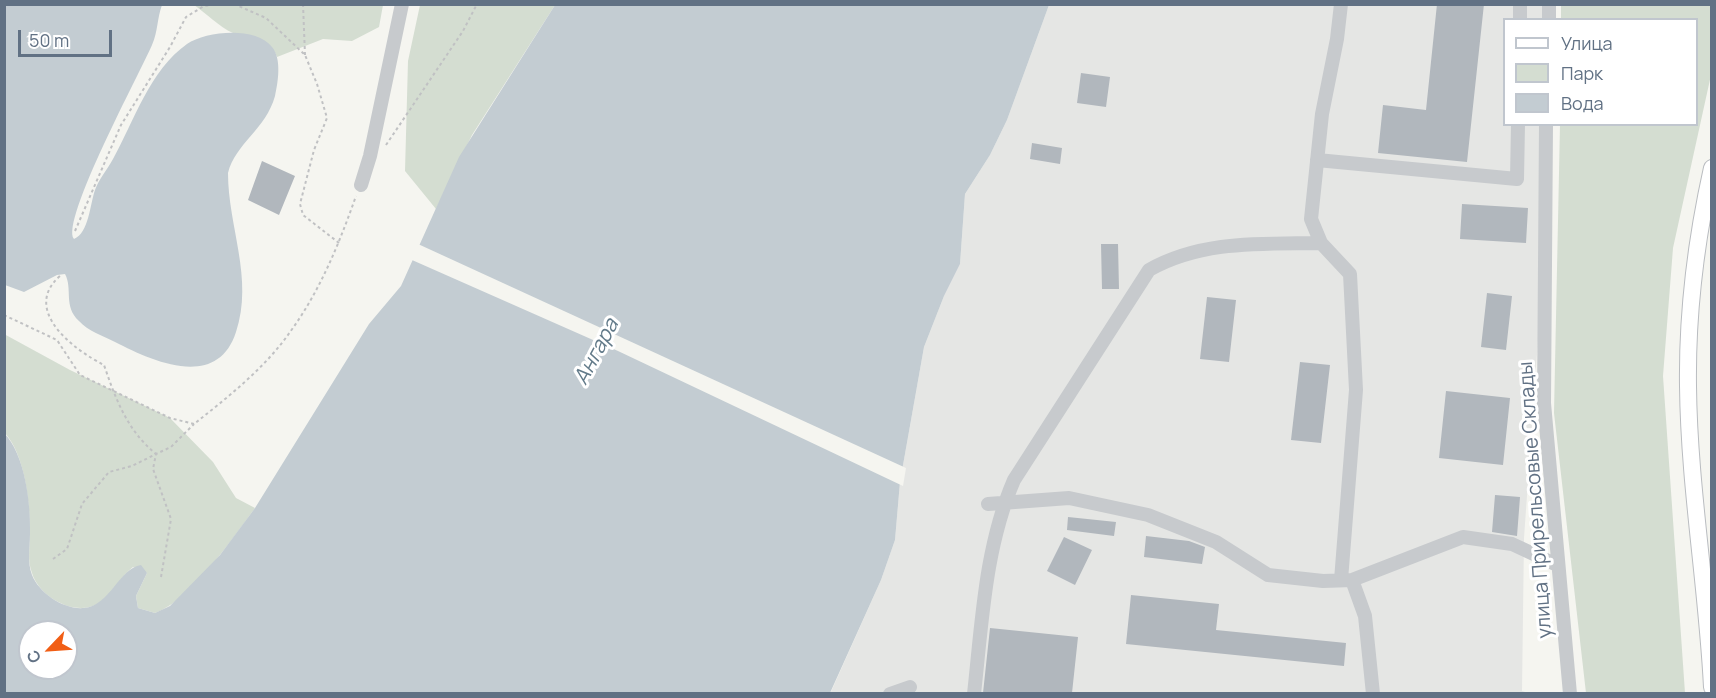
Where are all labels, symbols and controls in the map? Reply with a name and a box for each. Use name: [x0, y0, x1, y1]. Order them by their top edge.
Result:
scale bar: [21, 18, 116, 56]
legend: [1503, 18, 1698, 126]
text: 50 m: [29, 28, 69, 52]
text: Улица: [1561, 31, 1613, 55]
text: Парк: [1561, 61, 1603, 85]
text: Вода: [1561, 91, 1603, 115]
water label: Ангара: [569, 315, 625, 389]
street label: улица Прирельсовые Склады: [1514, 361, 1558, 639]
north arrow: [18, 620, 78, 680]
text: С: [21, 647, 46, 667]

